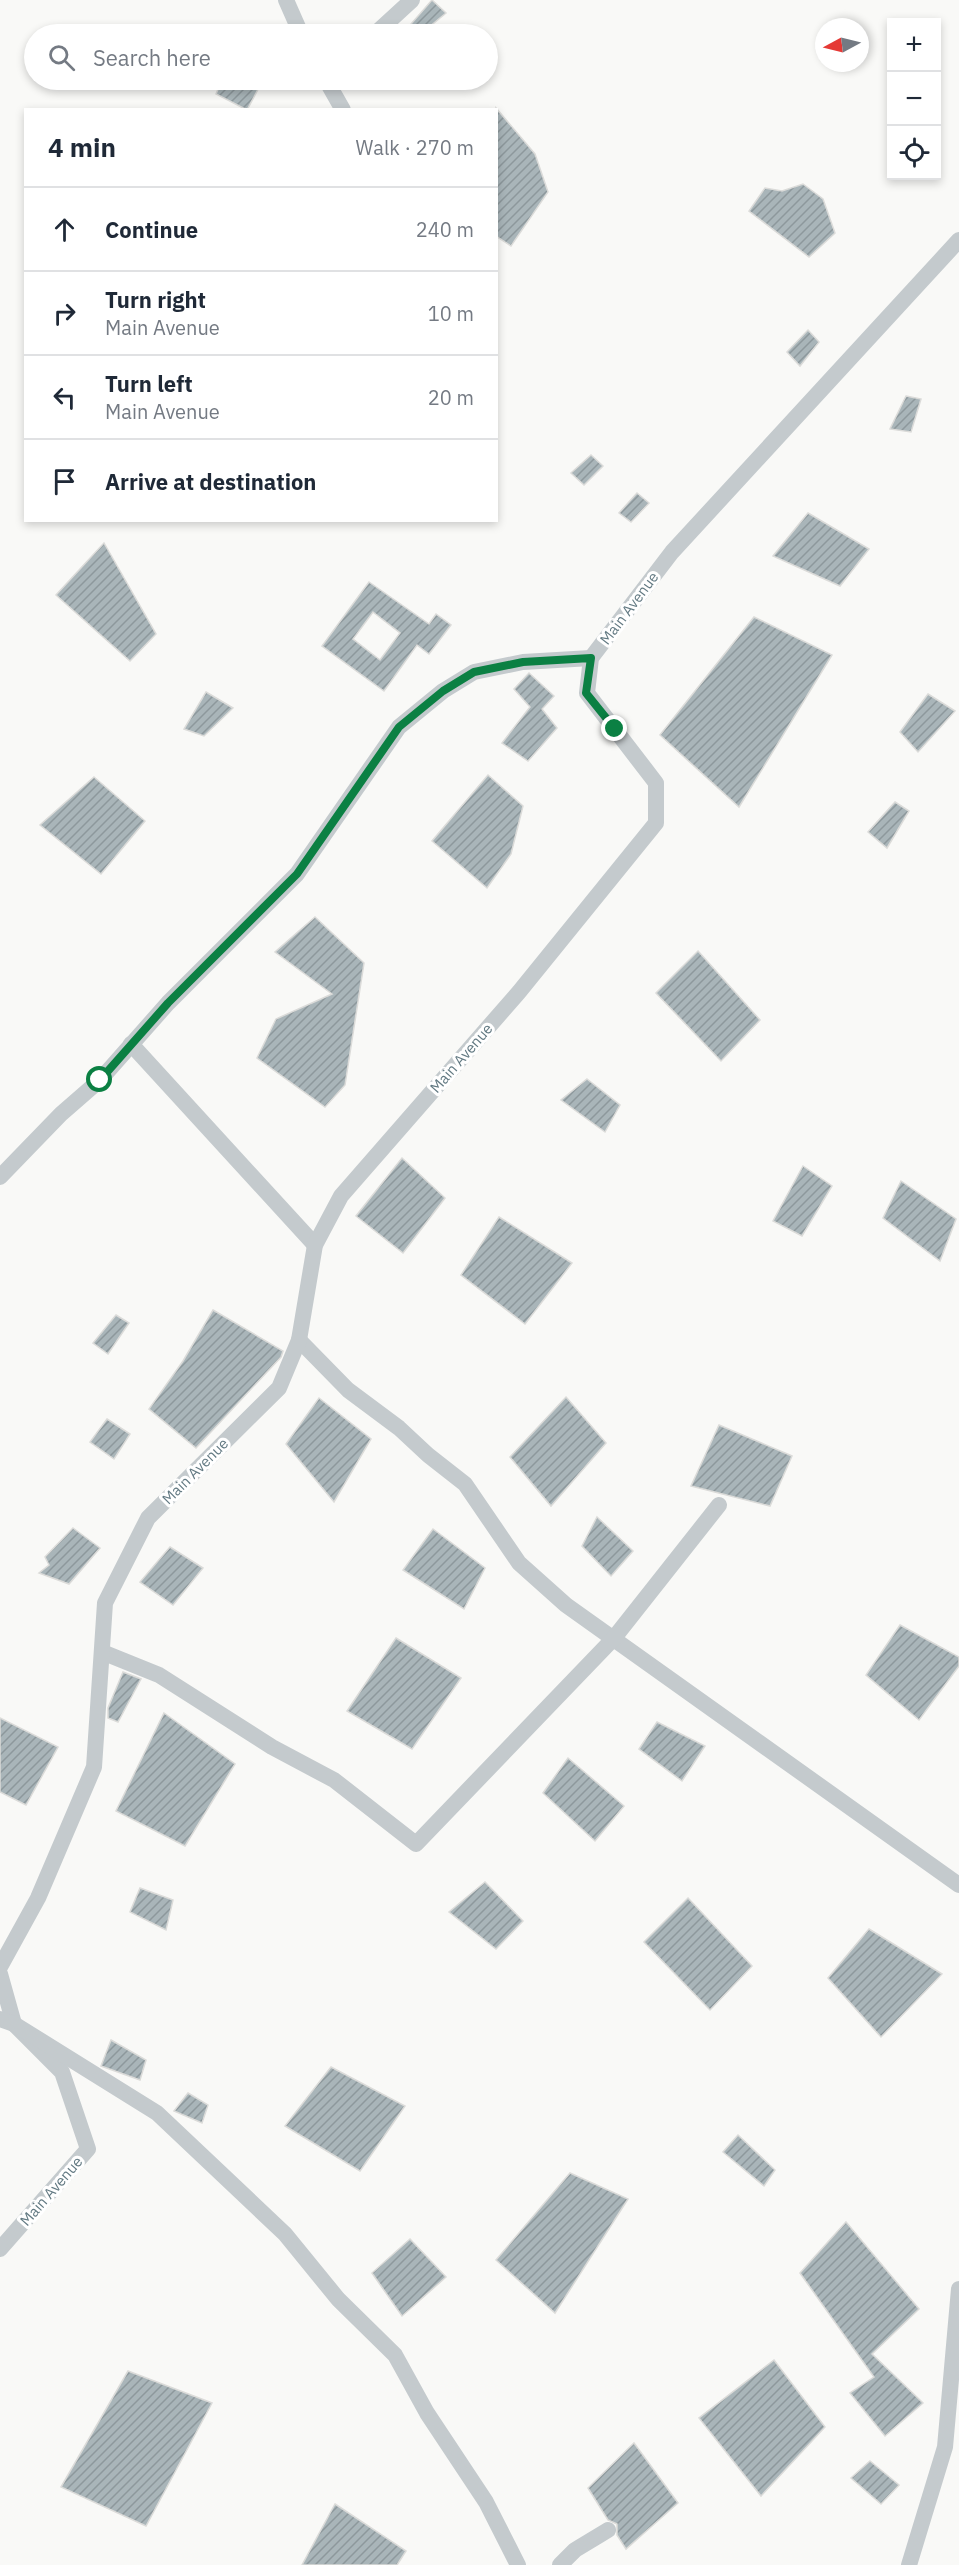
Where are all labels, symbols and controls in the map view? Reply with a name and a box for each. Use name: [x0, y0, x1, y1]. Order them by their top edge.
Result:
north arrow: [815, 18, 869, 72]
map controls: [887, 18, 941, 180]
button: +: [887, 18, 941, 72]
search box: [24, 24, 498, 90]
icon: search: [45, 41, 78, 74]
text: Search here: [93, 43, 211, 72]
button: −: [887, 72, 941, 126]
button: locate: [887, 126, 941, 180]
text: 4 min: [48, 130, 116, 164]
text: Walk · 270 m: [356, 134, 474, 161]
icon: ahead: [48, 213, 81, 246]
text: Continue: [105, 215, 198, 244]
text: 240 m: [416, 216, 474, 243]
text: Turn right: [105, 285, 206, 314]
icon: right: [48, 297, 81, 330]
text: 10 m: [428, 300, 474, 327]
text: Main Avenue: [105, 314, 220, 341]
text: Turn left: [105, 369, 193, 398]
icon: left: [48, 381, 81, 414]
text: 20 m: [428, 384, 474, 411]
text: Main Avenue: [105, 398, 220, 425]
icon: arrive: [48, 465, 81, 498]
text: Arrive at destination: [105, 467, 316, 496]
street label: Main Avenue: [596, 568, 662, 648]
route end: [601, 715, 627, 741]
street label: Main Avenue: [426, 1019, 496, 1097]
route start: [86, 1066, 112, 1092]
street label: Main Avenue: [158, 1434, 232, 1508]
street label: Main Avenue: [16, 2152, 86, 2230]

